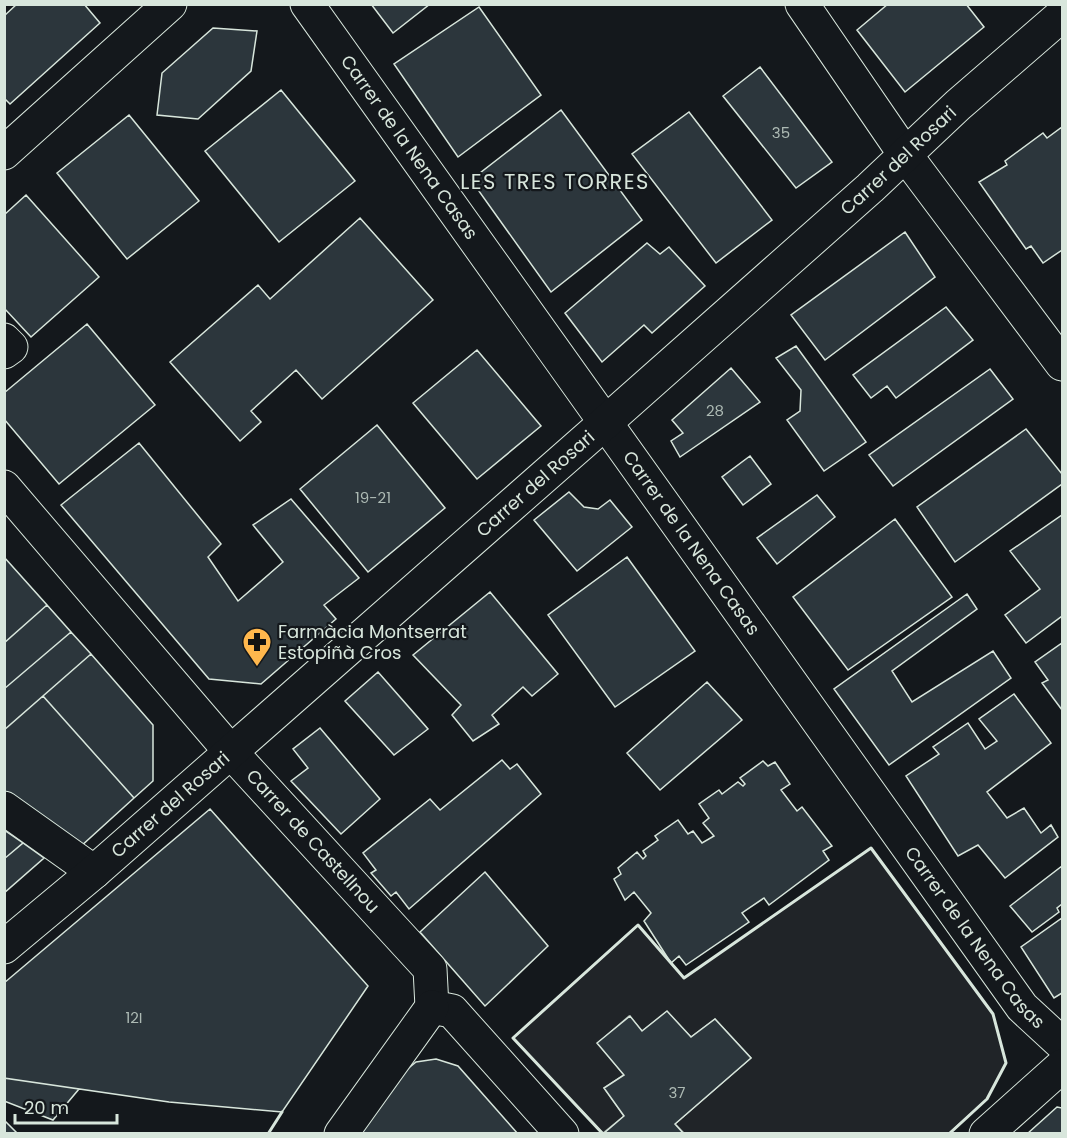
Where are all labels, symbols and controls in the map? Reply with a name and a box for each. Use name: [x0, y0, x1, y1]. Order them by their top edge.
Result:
street label: Carrer de la Nena Casas: [335, 50, 484, 244]
street label: Carrer del Rosari: [835, 100, 961, 221]
house number: 35: [772, 122, 790, 143]
district label: LES TRES TORRES: [460, 167, 650, 196]
house number: 28: [706, 400, 724, 421]
street label: Carrer del Rosari: [471, 425, 600, 542]
street label: Carrer de la Nena Casas: [617, 445, 766, 640]
house number: 19-21: [355, 487, 391, 508]
place label: Farmàcia Montserrat Estopiñà Cros: [278, 619, 467, 665]
pharmacy icon: Farmàcia Montserrat Estopiñà Cros: [241, 626, 273, 668]
street label: Carrer del Rosari: [106, 745, 235, 863]
street label: Carrer de Castellnou: [241, 764, 386, 918]
street label: Carrer de la Nena Casas: [899, 841, 1051, 1034]
house number: 12I: [125, 1007, 143, 1028]
house number: 37: [668, 1082, 686, 1103]
scale bar: [15, 1087, 117, 1125]
text: 20 m: [24, 1095, 69, 1120]

